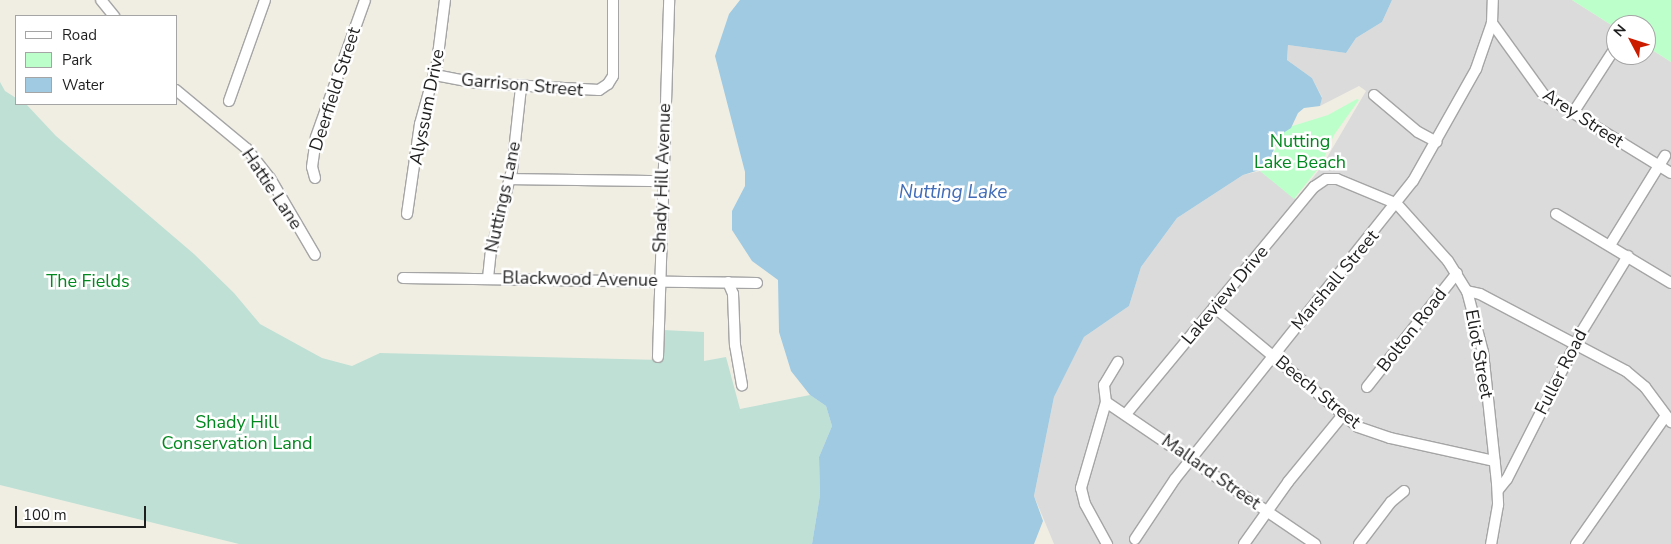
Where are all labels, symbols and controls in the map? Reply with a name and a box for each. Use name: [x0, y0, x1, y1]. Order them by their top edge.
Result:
legend: [15, 15, 178, 105]
north arrow: [1606, 15, 1656, 65]
text: N: [1609, 21, 1631, 41]
text: Road: [62, 25, 97, 45]
street label: Deerfield Street: [305, 25, 365, 153]
street label: Alyssum Drive: [405, 47, 449, 167]
text: Park: [62, 50, 92, 70]
street label: Garrison Street: [460, 69, 584, 101]
text: Water: [62, 75, 104, 95]
street label: Arey Street: [1539, 84, 1627, 152]
street label: Shady Hill Avenue: [649, 103, 675, 253]
park label: Nutting Lake Beach: [1254, 131, 1346, 173]
street label: Nuttings Lane: [481, 139, 525, 255]
street label: Hattie Lane: [237, 144, 307, 234]
water label: Nutting Lake: [899, 182, 1007, 204]
street label: Marshall Street: [1287, 226, 1383, 334]
street label: Lakeview Drive: [1177, 241, 1273, 349]
street label: Blackwood Avenue: [502, 267, 658, 291]
park label: The Fields: [46, 270, 130, 292]
street label: Bolton Road: [1373, 284, 1451, 376]
street label: Eliot Street: [1461, 308, 1497, 400]
street label: Fuller Road: [1530, 326, 1592, 418]
street label: Beech Street: [1271, 351, 1365, 433]
park label: Shady Hill Conservation Land: [162, 412, 312, 454]
street label: Mallard Street: [1157, 430, 1265, 514]
scale bar: [18, 496, 149, 528]
text: 100 m: [23, 505, 67, 525]

